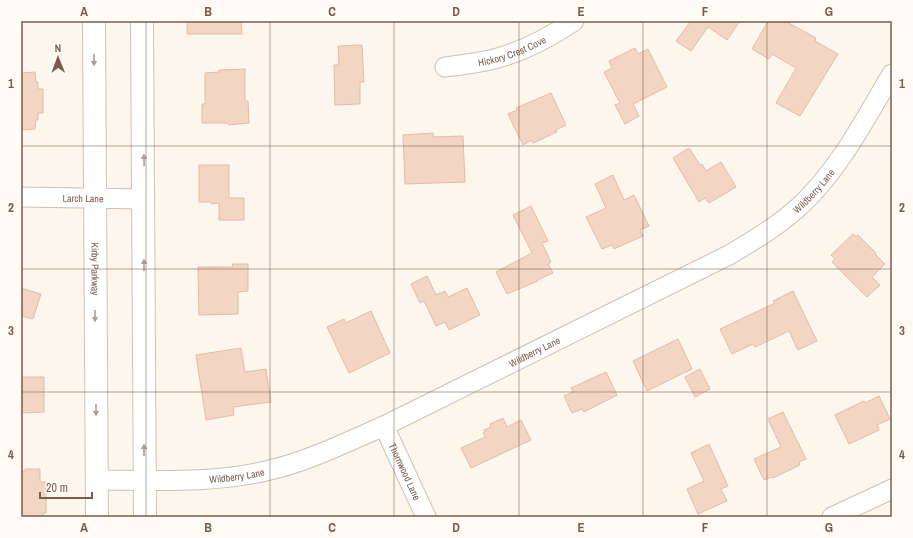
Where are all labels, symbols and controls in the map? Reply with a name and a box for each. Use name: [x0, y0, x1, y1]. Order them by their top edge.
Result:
text: A: [80, 3, 88, 20]
text: B: [204, 3, 212, 20]
text: C: [328, 3, 336, 20]
text: D: [452, 3, 460, 20]
text: E: [577, 3, 585, 20]
text: F: [702, 3, 709, 20]
text: G: [825, 3, 833, 20]
street label: Hickory Crest Cove: [477, 33, 548, 69]
north arrow: [38, 38, 78, 78]
text: N: [54, 41, 61, 55]
one-way arrow: [91, 54, 97, 67]
text: 1: [8, 75, 14, 92]
text: 1: [899, 75, 905, 92]
one-way arrow: [141, 153, 147, 166]
street label: Wildberry Lane: [790, 166, 837, 216]
street label: Larch Lane: [62, 191, 104, 205]
text: 2: [8, 199, 14, 216]
text: 2: [899, 199, 905, 216]
street label: Kirby Parkway: [89, 242, 102, 296]
one-way arrow: [141, 258, 147, 271]
one-way arrow: [92, 310, 98, 323]
text: 3: [8, 322, 14, 339]
text: 3: [899, 322, 905, 339]
street label: Wildberry Lane: [507, 333, 563, 370]
one-way arrow: [93, 404, 99, 417]
street label: Thornwood Lane: [386, 441, 424, 502]
one-way arrow: [141, 443, 147, 456]
text: 4: [8, 446, 14, 463]
text: 4: [899, 446, 905, 463]
street label: Wildberry Lane: [209, 465, 266, 486]
scale bar: [40, 474, 92, 500]
text: 20 m: [46, 480, 68, 496]
text: A: [80, 519, 88, 536]
text: B: [204, 519, 212, 536]
text: C: [328, 519, 336, 536]
text: D: [452, 519, 460, 536]
text: E: [577, 519, 585, 536]
text: F: [702, 519, 709, 536]
text: G: [825, 519, 833, 536]

